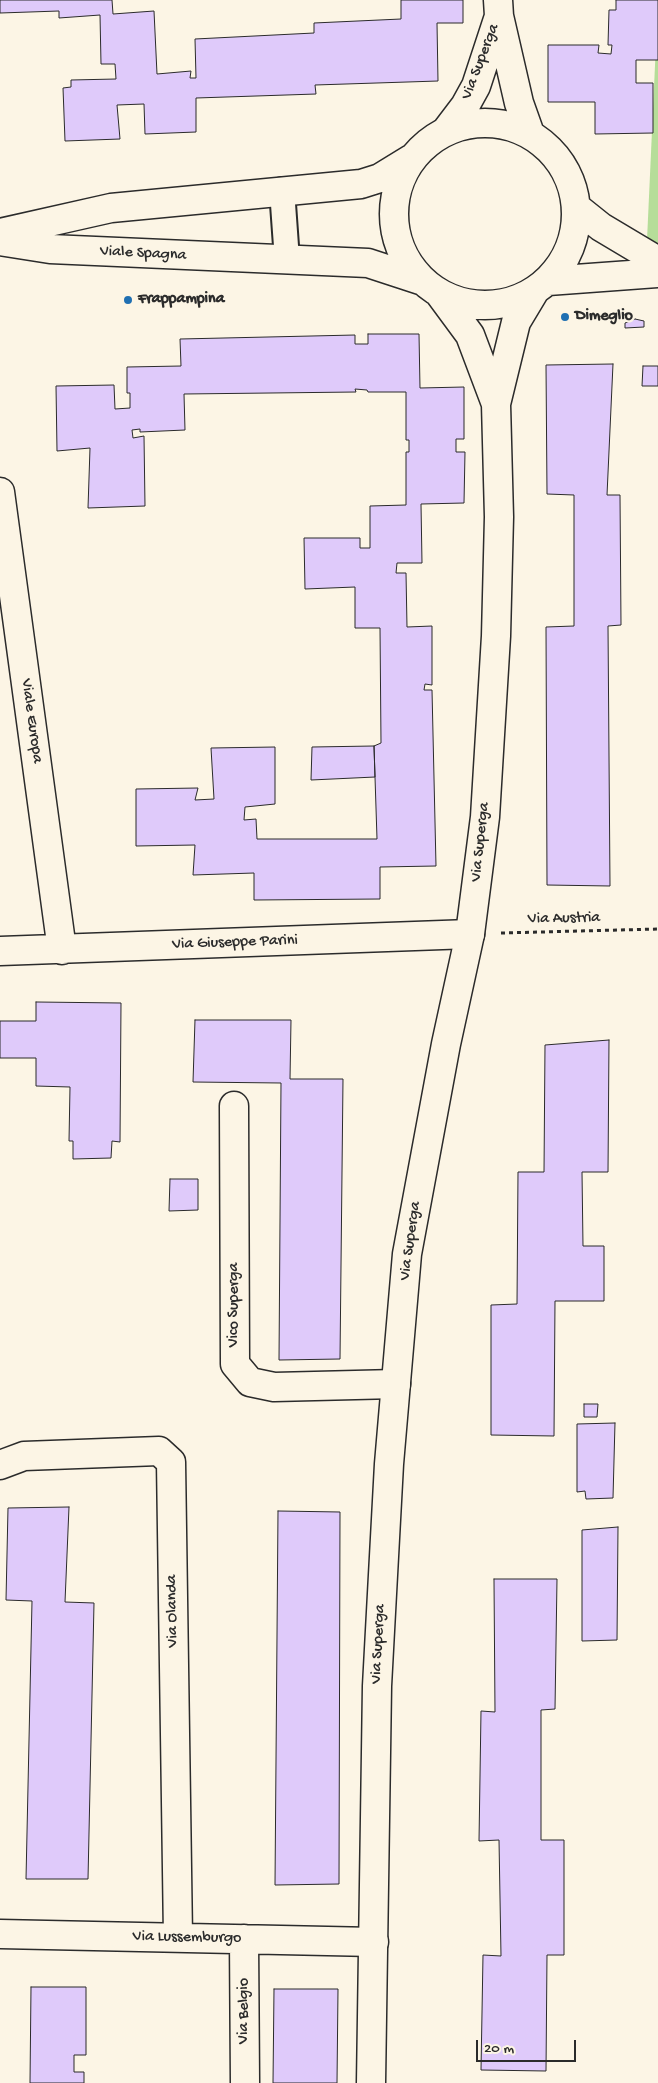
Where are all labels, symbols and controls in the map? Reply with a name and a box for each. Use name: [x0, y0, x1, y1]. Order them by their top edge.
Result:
street label: Via Superga: [458, 21, 504, 103]
street label: Viale Spagna: [99, 242, 187, 266]
place label: Frappampina: [138, 290, 225, 310]
marker: Frappampina: [122, 294, 134, 306]
place label: Dimeglio: [575, 307, 633, 327]
marker: Dimeglio: [559, 311, 571, 323]
street label: Viale Europa: [16, 678, 46, 764]
street label: Via Superga: [467, 801, 495, 883]
street label: Via Austria: [528, 909, 600, 929]
street label: Via Giuseppe Parini: [172, 931, 298, 955]
street label: Via Superga: [396, 1200, 426, 1282]
street label: Vico Superga: [225, 1263, 245, 1347]
street label: Via Olanda: [163, 1574, 183, 1648]
street label: Via Superga: [367, 1604, 391, 1684]
street label: Via Lussemburgo: [132, 1927, 242, 1949]
street label: Via Belgio: [235, 1978, 255, 2044]
scale bar: [478, 2030, 578, 2062]
text: 20 m: [484, 2040, 514, 2058]

